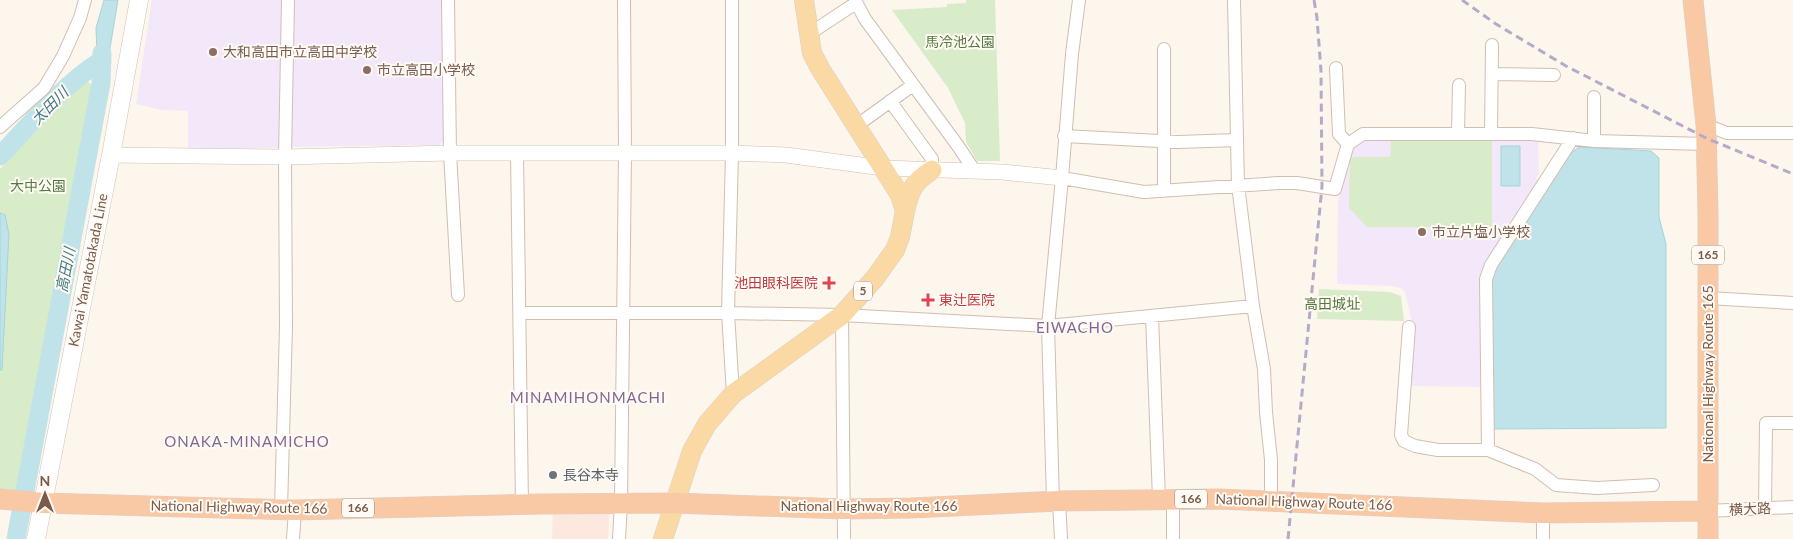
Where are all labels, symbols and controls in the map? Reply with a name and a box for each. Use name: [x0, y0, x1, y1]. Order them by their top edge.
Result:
park label: 馬冷池公園: [925, 33, 995, 50]
place label: 大和高田市立高田中学校: [223, 43, 377, 60]
marker: 大和高田市立高田中学校: [207, 46, 219, 58]
place label: 市立高田小学校: [377, 61, 475, 78]
marker: 市立高田小学校: [361, 64, 373, 76]
water label: 太田川: [27, 82, 73, 128]
park label: 大中公園: [10, 177, 66, 194]
street label: Kawai Yamatotakada Line: [64, 192, 111, 348]
place label: 市立片塩小学校: [1432, 223, 1530, 240]
marker: 市立片塩小学校: [1416, 226, 1428, 238]
water label: 高田川: [52, 244, 79, 294]
road number: 165: [1692, 246, 1724, 264]
place label: 池田眼科医院: [734, 274, 818, 291]
marker: 池田眼科医院: [822, 276, 836, 290]
road number: 5: [854, 282, 872, 300]
street label: National Highway Route 165: [1699, 285, 1716, 463]
place label: 東辻医院: [939, 291, 995, 308]
marker: 東辻医院: [921, 293, 935, 307]
park label: 高田城址: [1304, 295, 1360, 312]
district label: EIWACHO: [1036, 318, 1114, 336]
district label: MINAMIHONMACHI: [510, 388, 666, 406]
district label: ONAKA-MINAMICHO: [164, 432, 330, 450]
place label: 長谷本寺: [563, 466, 619, 483]
north arrow: [20, 469, 70, 519]
marker: 長谷本寺: [547, 469, 559, 481]
text: N: [40, 472, 50, 489]
road number: 166: [1175, 489, 1207, 508]
street label: National Highway Route 166: [1215, 490, 1393, 513]
street label: National Highway Route 166: [150, 496, 328, 517]
street label: National Highway Route 166: [780, 497, 958, 514]
road number: 166: [342, 498, 374, 518]
street label: 横大路: [1729, 499, 1771, 518]

